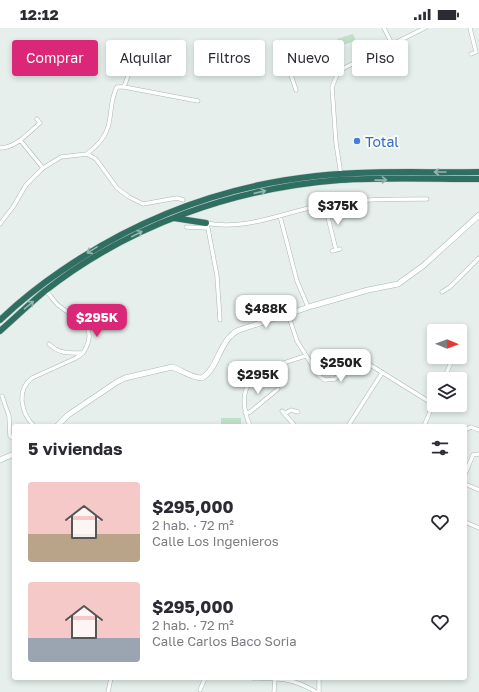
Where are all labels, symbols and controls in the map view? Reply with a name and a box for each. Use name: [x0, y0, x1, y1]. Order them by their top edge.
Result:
text: 12:12: [20, 5, 59, 23]
chip: Comprar: [12, 40, 98, 76]
chip: Alquilar: [106, 40, 186, 76]
chip: Filtros: [194, 40, 265, 76]
chip: Nuevo: [273, 40, 344, 76]
chip: Piso: [352, 40, 408, 76]
place label: Total: [365, 133, 399, 150]
marker: Total: [352, 136, 362, 146]
one-way arrow: [434, 168, 447, 176]
one-way arrow: [374, 176, 387, 184]
one-way arrow: [253, 188, 266, 195]
pin: $375K: [310, 192, 366, 226]
text: $375K: [317, 197, 359, 213]
one-way arrow: [131, 230, 143, 237]
one-way arrow: [87, 246, 98, 254]
pin: $488K: [238, 295, 294, 329]
text: $488K: [245, 300, 287, 316]
one-way arrow: [23, 301, 33, 310]
pin: $295K: [69, 304, 125, 338]
text: $295K: [76, 309, 118, 325]
north arrow: [427, 324, 467, 364]
map controls: [427, 324, 467, 412]
pin: $250K: [313, 349, 369, 383]
text: $250K: [320, 354, 362, 370]
pin: $295K: [230, 361, 286, 395]
text: $295K: [237, 366, 279, 382]
button: layers: [427, 372, 467, 412]
icon: filters: [429, 437, 451, 459]
text: 5 viviendas: [28, 438, 123, 459]
text: $295,000: [152, 496, 234, 517]
icon: home: [60, 498, 108, 546]
icon: heart: [429, 511, 451, 533]
text: 2 hab. · 72 m²: [152, 517, 234, 533]
text: Calle Los Ingenieros: [152, 533, 279, 549]
text: $295,000: [152, 596, 234, 617]
icon: home: [60, 598, 108, 646]
icon: heart: [429, 611, 451, 633]
text: 2 hab. · 72 m²: [152, 617, 234, 633]
text: Calle Carlos Baco Soria: [152, 633, 297, 649]

